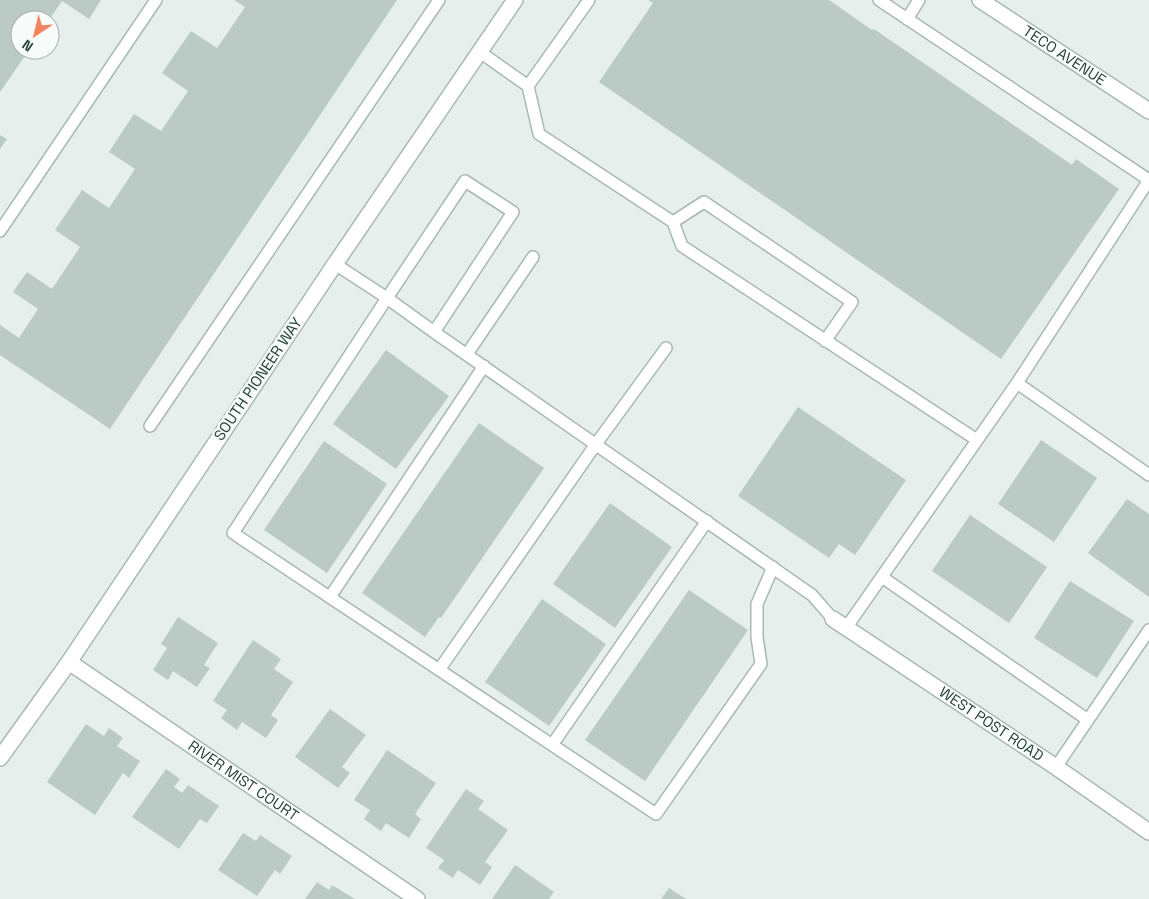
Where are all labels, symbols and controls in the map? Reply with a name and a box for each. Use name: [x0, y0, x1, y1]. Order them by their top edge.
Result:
north arrow: [10, 10, 60, 60]
street label: TECO AVENUE: [1020, 21, 1110, 89]
text: N: [19, 36, 37, 56]
street label: SOUTH PIONEER WAY: [209, 313, 306, 444]
street label: WEST POST ROAD: [936, 682, 1048, 765]
street label: RIVER MIST COURT: [185, 736, 303, 825]

